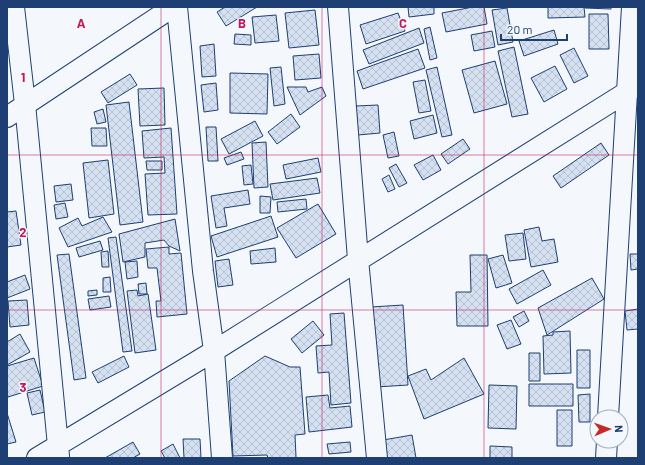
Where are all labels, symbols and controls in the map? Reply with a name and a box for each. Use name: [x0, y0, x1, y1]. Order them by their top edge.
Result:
text: A: [77, 15, 86, 31]
text: B: [238, 15, 246, 31]
text: C: [399, 15, 407, 31]
scale bar: [501, 16, 567, 42]
text: 20 m: [507, 22, 533, 36]
text: 1: [21, 69, 25, 85]
text: 2: [19, 224, 27, 240]
text: 3: [19, 379, 27, 395]
north arrow: [589, 409, 629, 449]
text: N: [613, 425, 626, 433]

